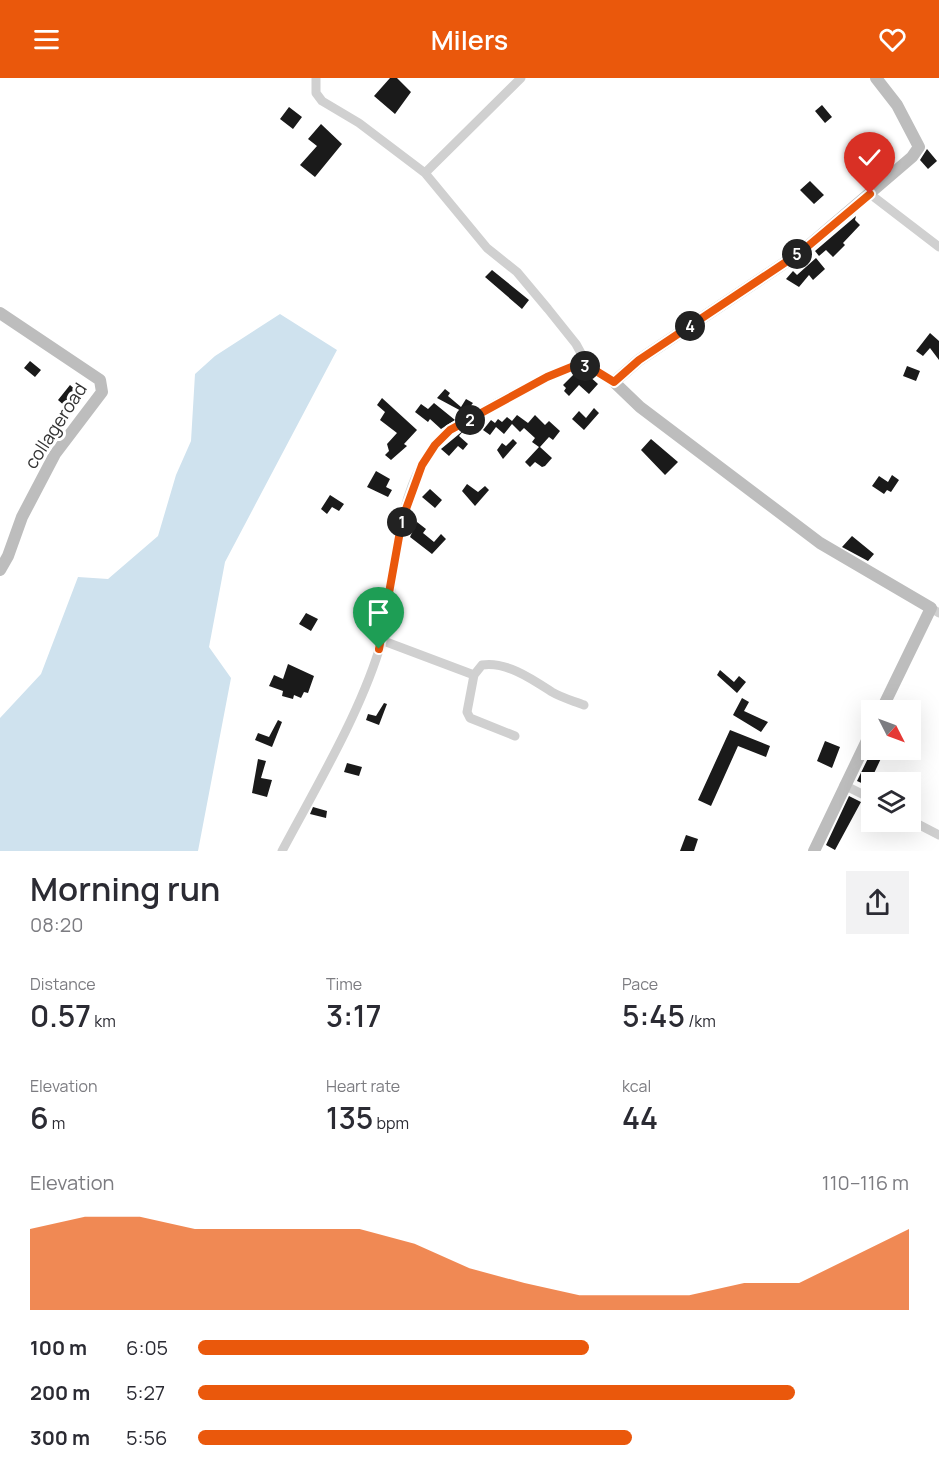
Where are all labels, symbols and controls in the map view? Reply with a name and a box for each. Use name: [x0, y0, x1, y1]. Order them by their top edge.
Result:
text: Milers: [431, 21, 508, 58]
icon: menu: [30, 23, 63, 56]
icon: heart: [876, 23, 909, 56]
pin: [844, 132, 895, 194]
icon: check: [853, 141, 886, 174]
pin: 5: [782, 239, 812, 269]
text: 5: [792, 243, 802, 265]
pin: 4: [675, 311, 705, 341]
text: 4: [685, 315, 695, 337]
pin: 3: [570, 351, 600, 381]
text: 3: [580, 355, 590, 377]
street label: collageroad: [19, 378, 92, 473]
pin: 2: [455, 405, 485, 435]
text: 2: [465, 409, 475, 431]
pin: 1: [387, 507, 417, 537]
text: 1: [398, 511, 406, 533]
pin: [353, 587, 404, 649]
icon: arrive: [362, 596, 395, 629]
north arrow: [861, 700, 921, 760]
map controls: [861, 700, 921, 832]
button: layers: [861, 772, 921, 832]
text: Morning run: [30, 866, 220, 911]
button: share: [846, 871, 909, 934]
text: 08:20: [30, 911, 83, 938]
text: Distance: [30, 973, 96, 995]
text: Time: [326, 973, 362, 995]
text: Pace: [622, 973, 658, 995]
text: 0.57: [30, 995, 91, 1036]
text: 3:17: [326, 995, 381, 1036]
text: 5:45: [622, 995, 685, 1036]
text: km: [91, 1010, 116, 1032]
text: /km: [685, 1010, 716, 1032]
text: Elevation: [30, 1075, 98, 1097]
text: Heart rate: [326, 1075, 400, 1097]
text: kcal: [622, 1075, 651, 1097]
text: 6: [30, 1097, 49, 1138]
text: 135: [326, 1097, 373, 1138]
text: 44: [622, 1097, 658, 1138]
text: m: [49, 1112, 65, 1134]
text: bpm: [373, 1112, 409, 1134]
text: Elevation: [30, 1169, 114, 1196]
text: 110–116 m: [822, 1169, 909, 1196]
text: 100 m: [30, 1334, 87, 1361]
text: 6:05: [126, 1334, 168, 1361]
text: 200 m: [30, 1379, 90, 1406]
text: 5:27: [126, 1379, 165, 1406]
text: 300 m: [30, 1424, 90, 1451]
text: 5:56: [126, 1424, 168, 1451]

